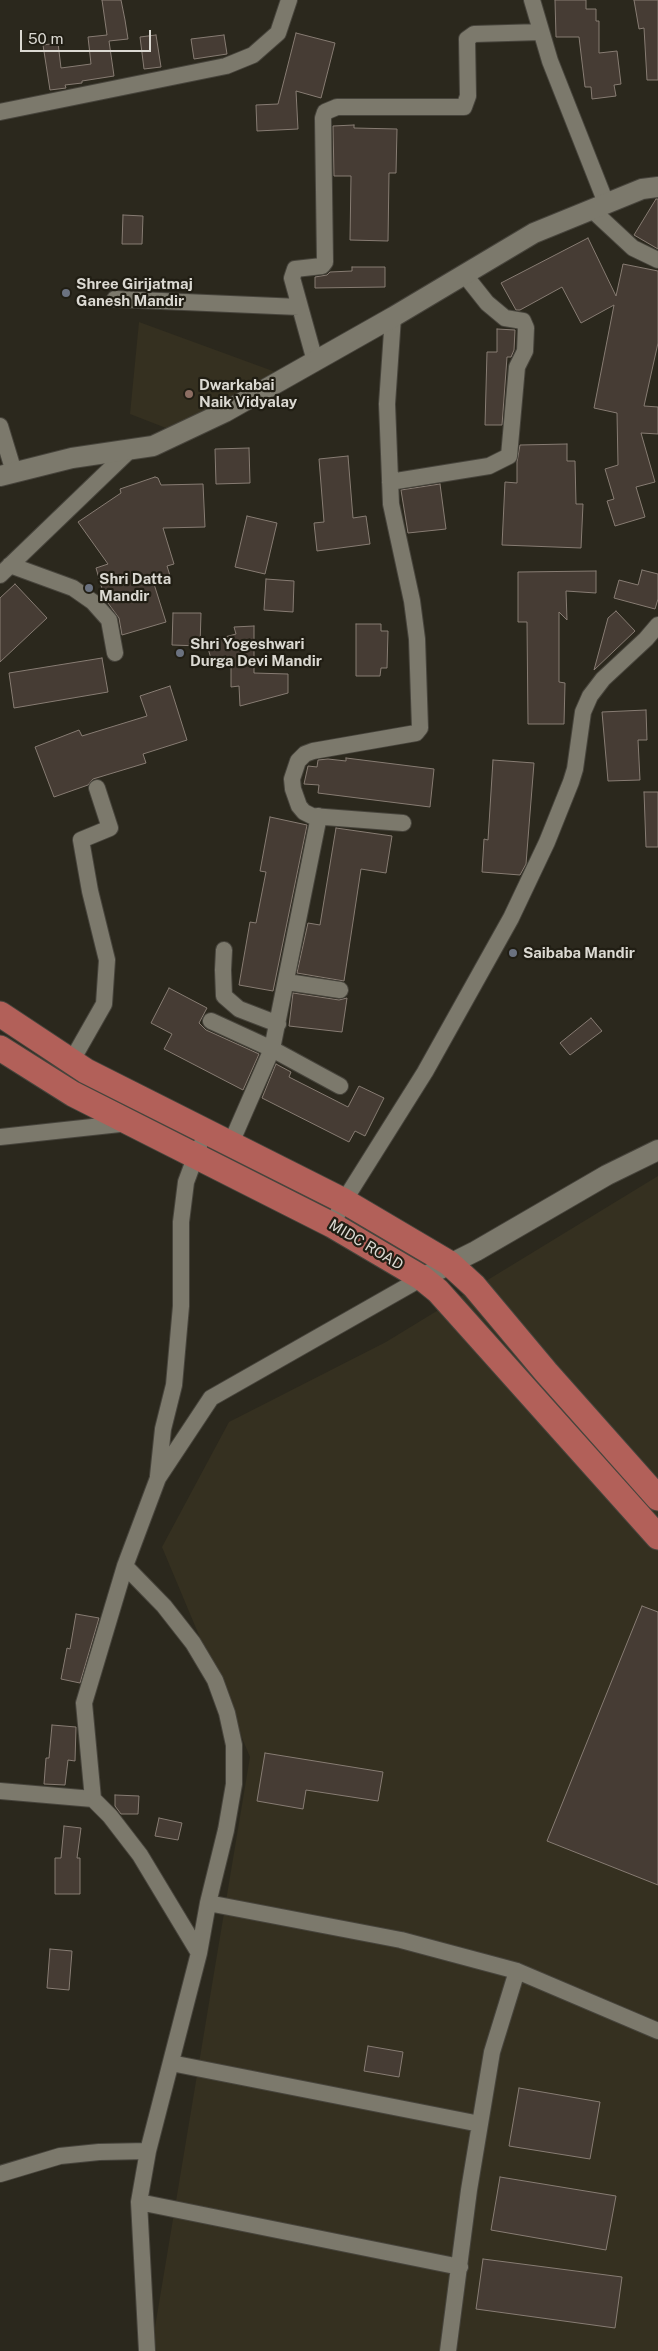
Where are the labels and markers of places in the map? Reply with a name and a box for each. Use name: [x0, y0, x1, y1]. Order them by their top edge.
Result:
place label: Shree Girijatmaj Ganesh Mandir: [76, 275, 193, 310]
marker: Shree Girijatmaj Ganesh Mandir: [60, 287, 72, 299]
place label: Dwarkabai Naik Vidyalay: [199, 376, 297, 411]
marker: Dwarkabai Naik Vidyalay: [183, 388, 195, 400]
place label: Shri Datta Mandir: [99, 570, 171, 605]
marker: Shri Datta Mandir: [83, 582, 95, 594]
place label: Shri Yogeshwari Durga Devi Mandir: [190, 635, 322, 670]
marker: Shri Yogeshwari Durga Devi Mandir: [174, 647, 186, 659]
place label: Saibaba Mandir: [523, 944, 635, 962]
marker: Saibaba Mandir: [507, 947, 519, 959]

